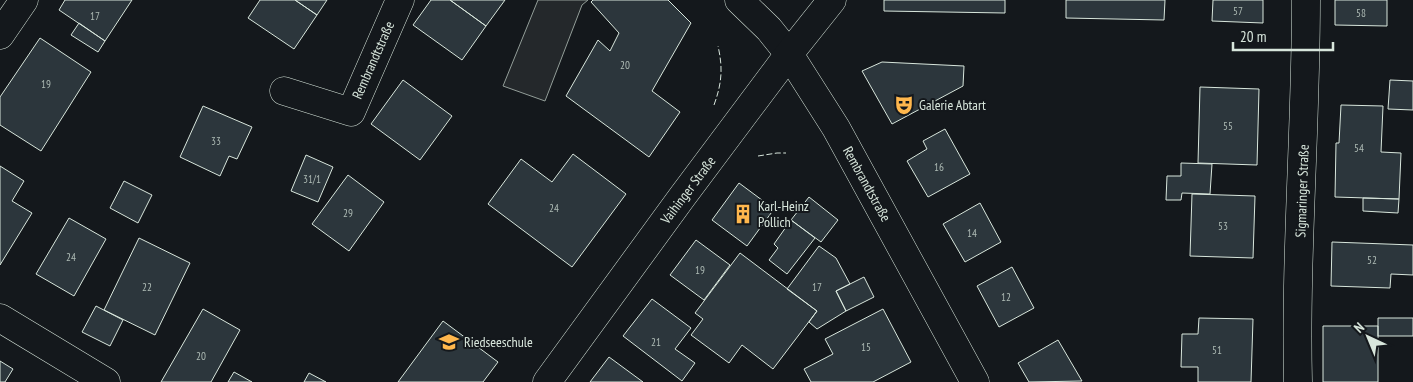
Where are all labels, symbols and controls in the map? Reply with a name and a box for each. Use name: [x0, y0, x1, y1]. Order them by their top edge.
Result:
house number: 57: [1233, 4, 1243, 18]
house number: 58: [1356, 6, 1366, 20]
house number: 17: [90, 9, 100, 23]
street label: Rembrandtstraße: [348, 18, 398, 102]
scale bar: [1233, 20, 1333, 52]
text: 20 m: [1240, 27, 1266, 46]
house number: 20: [620, 58, 630, 72]
house number: 19: [41, 77, 51, 91]
theatre icon: Galerie Abtart: [893, 94, 915, 116]
place label: Galerie Abtart: [919, 96, 986, 114]
house number: 55: [1223, 119, 1233, 133]
house number: 33: [211, 134, 221, 148]
house number: 54: [1354, 141, 1364, 155]
street label: Rembrandtstraße: [839, 143, 895, 225]
street label: Sigmaringer Straße: [1291, 144, 1313, 238]
street label: Vaihinger Straße: [656, 152, 720, 228]
house number: 16: [934, 160, 944, 174]
house number: 31/1: [303, 172, 321, 186]
place label: Karl-Heinz Pollich: [758, 197, 809, 231]
house number: 24: [549, 201, 559, 215]
building icon: Karl-Heinz Pollich: [732, 203, 754, 225]
house number: 29: [343, 206, 353, 220]
house number: 53: [1218, 219, 1228, 233]
house number: 14: [967, 226, 977, 240]
house number: 24: [66, 250, 76, 264]
house number: 52: [1367, 253, 1377, 267]
house number: 19: [695, 263, 705, 277]
house number: 22: [142, 280, 152, 294]
house number: 17: [812, 280, 822, 294]
house number: 12: [1001, 290, 1011, 304]
north arrow: [1343, 312, 1393, 362]
text: N: [1350, 319, 1368, 337]
school or university icon: Riedseeschule: [438, 331, 460, 353]
place label: Riedseeschule: [464, 333, 533, 351]
house number: 21: [651, 335, 661, 349]
house number: 15: [861, 340, 871, 354]
house number: 51: [1212, 343, 1222, 357]
house number: 20: [196, 349, 206, 363]

